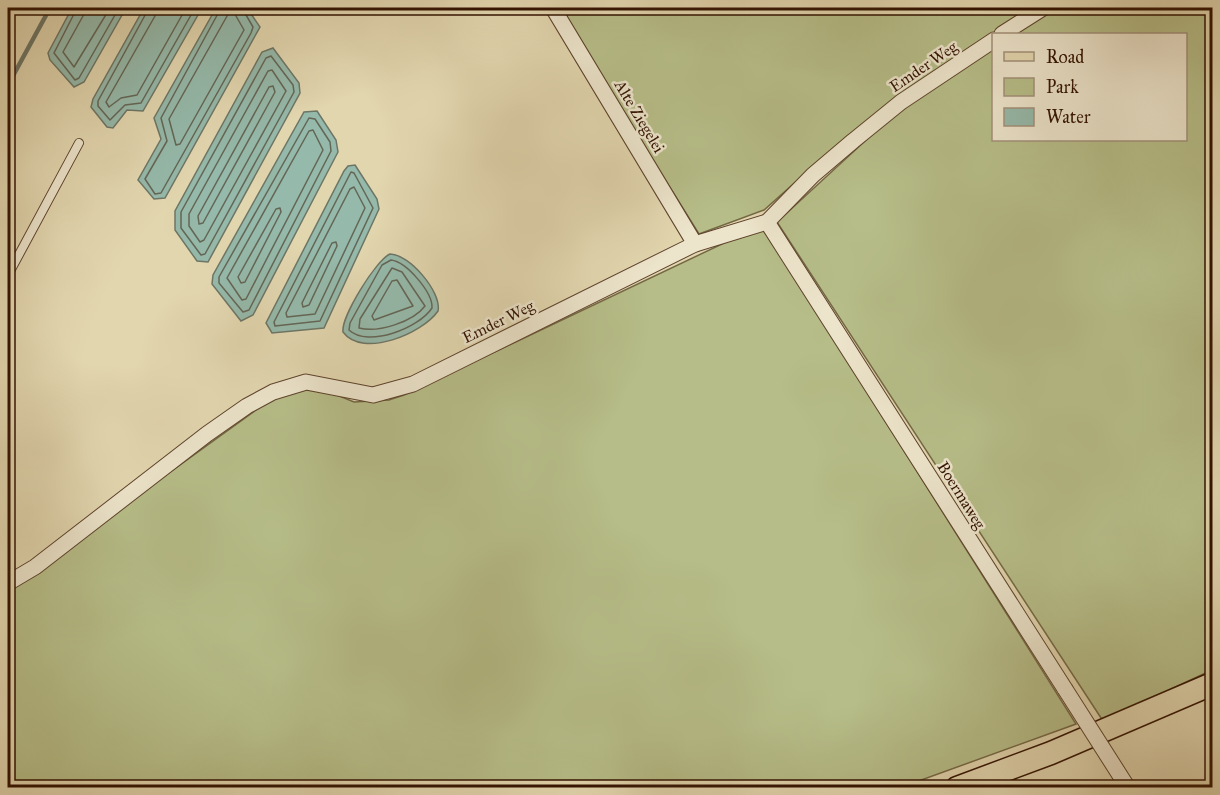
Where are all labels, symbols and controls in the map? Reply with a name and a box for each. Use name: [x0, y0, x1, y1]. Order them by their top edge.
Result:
legend: [992, 33, 1187, 141]
street label: Emder Weg: [886, 37, 962, 97]
text: Road: [1046, 46, 1084, 68]
street label: Alte Ziegelei: [609, 76, 669, 157]
text: Park: [1046, 76, 1079, 98]
text: Water: [1046, 106, 1091, 128]
street label: Emder Weg: [459, 296, 538, 348]
street label: Boermaweg: [933, 458, 990, 534]

